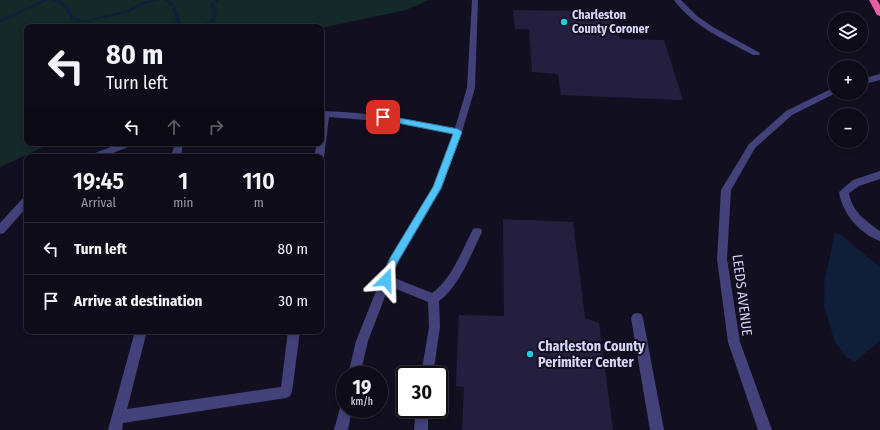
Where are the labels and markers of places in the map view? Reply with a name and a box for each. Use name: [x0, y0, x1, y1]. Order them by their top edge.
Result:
place label: Charleston County Coroner: [572, 8, 650, 36]
marker: Charleston County Coroner: [559, 17, 569, 27]
pin: [366, 100, 400, 134]
place label: Charleston County Perimiter Center: [538, 338, 645, 371]
marker: Charleston County Perimiter Center: [525, 349, 535, 359]

